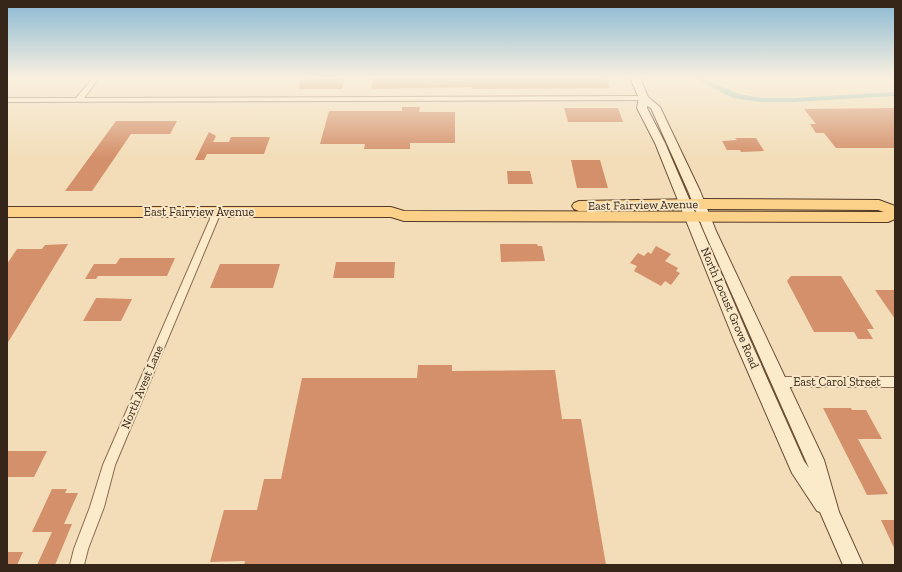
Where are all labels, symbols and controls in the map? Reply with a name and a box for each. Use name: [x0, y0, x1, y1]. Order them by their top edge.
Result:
street label: East Fairview Avenue: [588, 197, 699, 213]
street label: East Fairview Avenue: [144, 205, 255, 219]
street label: North Locust Grove Road: [698, 245, 762, 371]
street label: North Avest Lane: [118, 343, 166, 431]
street label: East Carol Street: [793, 375, 881, 389]

